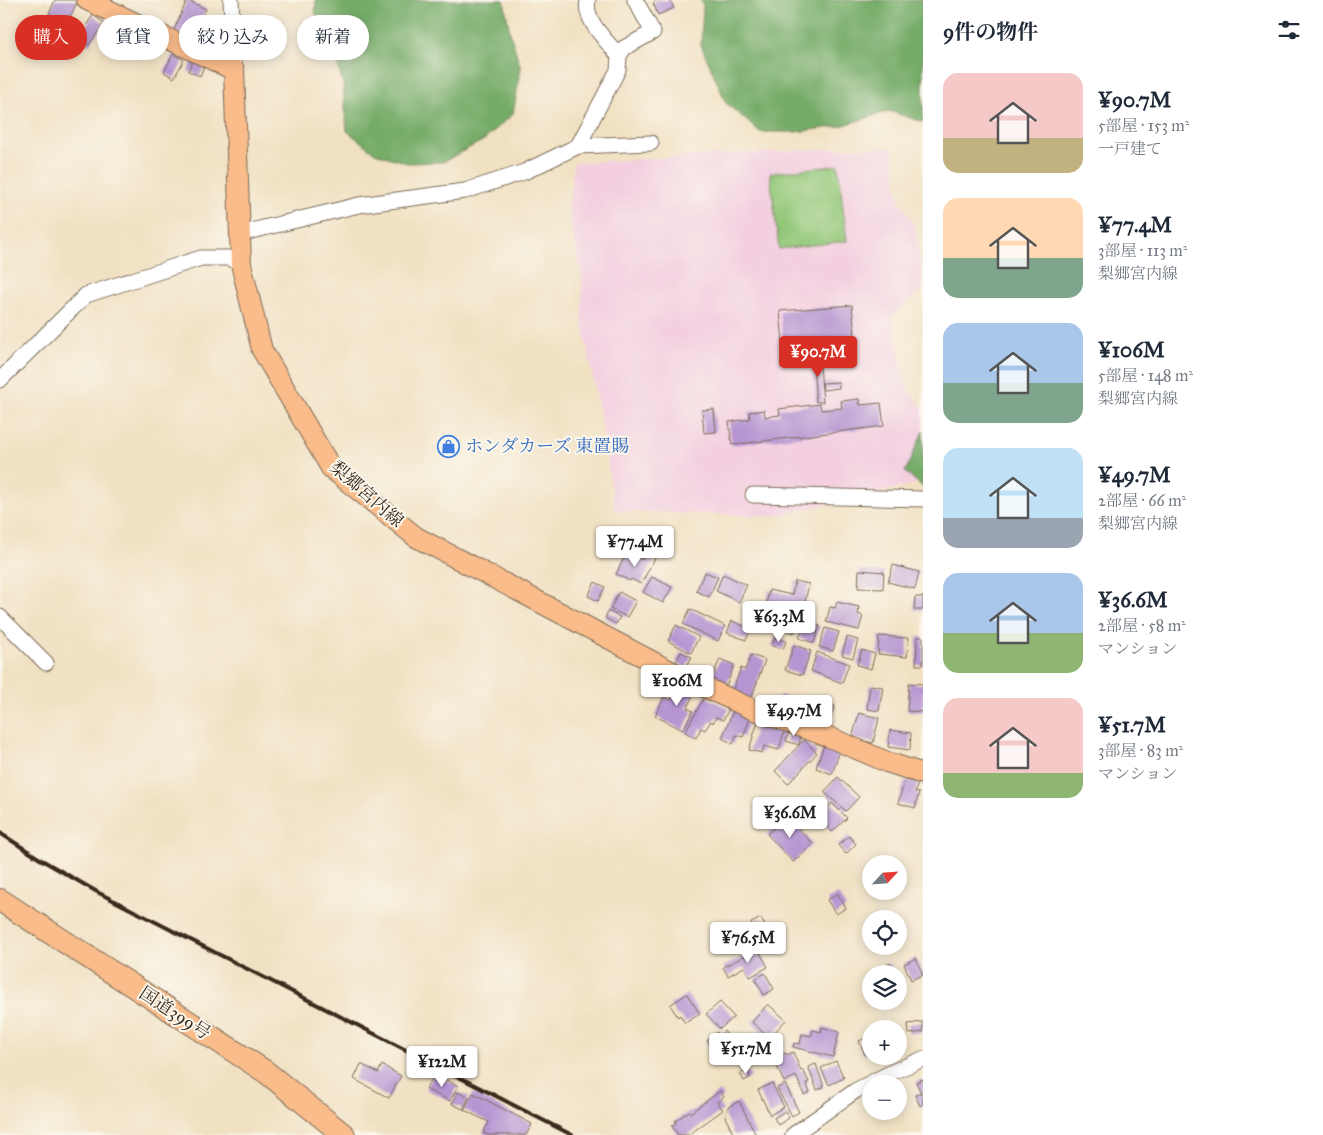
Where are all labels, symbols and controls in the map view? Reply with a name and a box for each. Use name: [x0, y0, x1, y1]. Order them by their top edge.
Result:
chip: 購入: [15, 15, 87, 60]
chip: 賃貸: [97, 15, 169, 60]
chip: 絞り込み: [179, 15, 287, 60]
chip: 新着: [297, 15, 369, 60]
icon: filters: [1275, 16, 1303, 44]
text: 9件の物件: [943, 19, 1038, 45]
text: ¥90.7M: [1098, 87, 1171, 113]
icon: home: [983, 93, 1043, 153]
text: 5部屋 · 153 m²: [1098, 116, 1189, 135]
text: 一戸建て: [1098, 139, 1162, 158]
text: ¥77.4M: [1098, 212, 1172, 238]
icon: home: [983, 218, 1043, 278]
text: 3部屋 · 113 m²: [1098, 241, 1187, 260]
text: 梨郷宮内線: [1098, 264, 1178, 283]
pin: ¥90.7M: [777, 336, 859, 378]
text: ¥106M: [1098, 337, 1165, 363]
text: ¥90.7M: [790, 342, 846, 361]
icon: home: [983, 343, 1043, 403]
text: 5部屋 · 148 m²: [1098, 366, 1193, 385]
text: 梨郷宮内線: [1098, 389, 1178, 408]
shop icon: ホンダカーズ 東置賜: [437, 434, 461, 458]
place label: ホンダカーズ 東置賜: [465, 435, 629, 457]
street label: 梨郷宮内線: [326, 456, 408, 532]
text: ¥49.7M: [1098, 462, 1171, 488]
icon: home: [983, 468, 1043, 528]
text: 2部屋 · 66 m²: [1098, 491, 1186, 510]
text: 梨郷宮内線: [1098, 514, 1178, 533]
pin: ¥77.4M: [594, 526, 676, 568]
text: ¥77.4M: [607, 532, 663, 551]
text: ¥36.6M: [1098, 587, 1168, 613]
icon: home: [983, 593, 1043, 653]
pin: ¥63.3M: [738, 600, 820, 643]
text: ¥63.3M: [753, 607, 805, 626]
text: 2部屋 · 58 m²: [1098, 616, 1186, 635]
text: マンション: [1098, 639, 1177, 658]
pin: ¥106M: [642, 664, 712, 707]
text: ¥106M: [652, 671, 702, 690]
pin: ¥49.7M: [753, 694, 835, 737]
text: ¥49.7M: [766, 701, 822, 720]
text: ¥51.7M: [1098, 712, 1166, 738]
icon: home: [983, 718, 1043, 778]
text: 3部屋 · 83 m²: [1098, 741, 1183, 760]
text: マンション: [1098, 764, 1177, 783]
pin: ¥36.6M: [749, 796, 831, 839]
text: ¥36.6M: [763, 803, 817, 822]
north arrow: [862, 855, 908, 900]
map controls: [862, 855, 907, 1120]
button: locate: [862, 910, 907, 955]
pin: ¥76.5M: [707, 922, 789, 964]
text: ¥76.5M: [721, 928, 775, 947]
button: layers: [862, 965, 907, 1010]
street label: 国道399号: [135, 982, 215, 1044]
button: +: [862, 1020, 907, 1065]
pin: ¥51.7M: [705, 1032, 787, 1075]
text: ¥51.7M: [720, 1039, 772, 1058]
pin: ¥122M: [407, 1046, 477, 1088]
text: ¥122M: [417, 1052, 467, 1071]
button: −: [862, 1075, 907, 1120]

